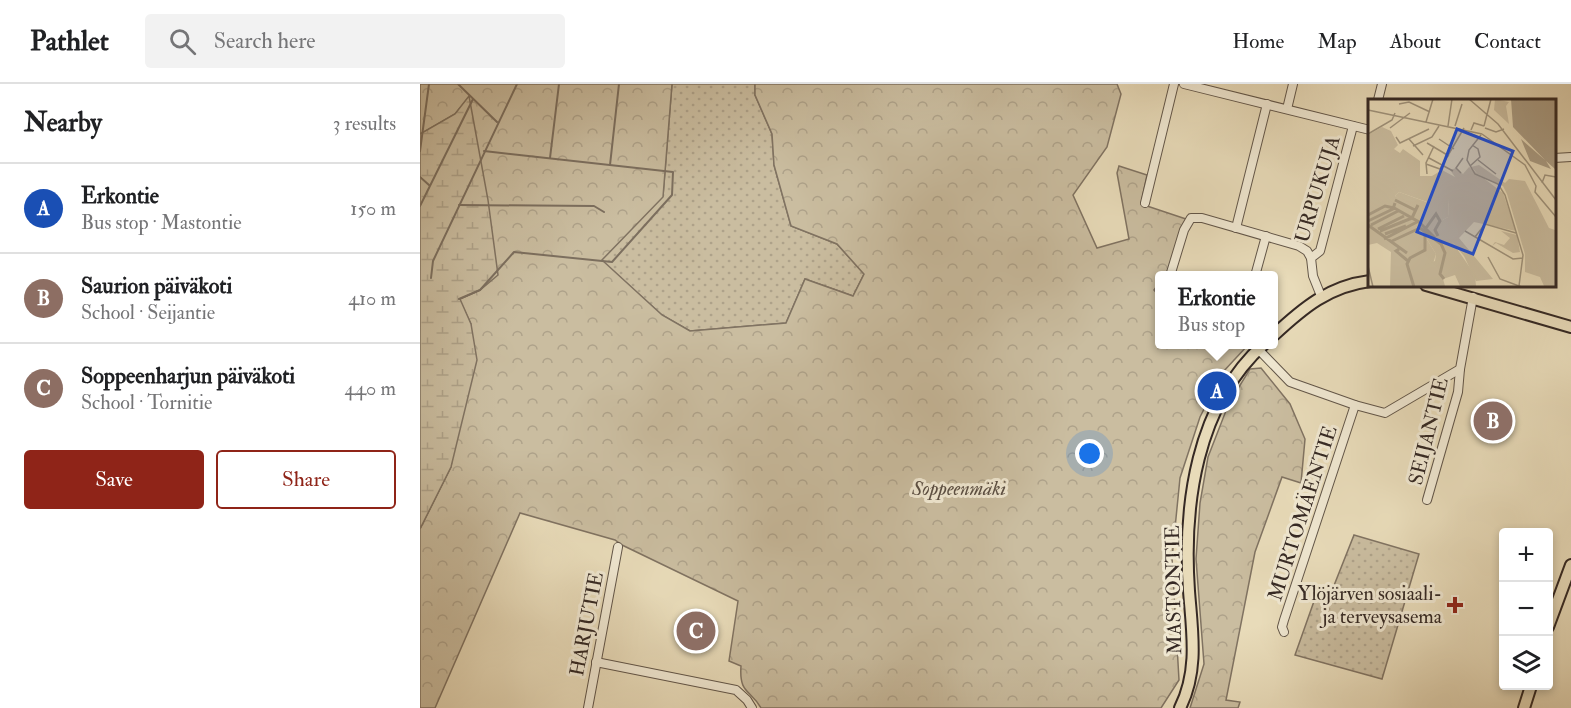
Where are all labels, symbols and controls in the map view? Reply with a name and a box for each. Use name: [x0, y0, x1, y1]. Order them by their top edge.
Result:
search box: [145, 14, 565, 68]
text: Pathlet: [30, 24, 109, 59]
icon: search: [166, 25, 199, 58]
text: Search here: [214, 27, 316, 55]
text: Home: [1232, 28, 1284, 55]
text: Map: [1317, 28, 1357, 55]
text: About: [1390, 28, 1441, 55]
text: Contact: [1474, 28, 1541, 55]
inset map: [1368, 99, 1556, 286]
text: Nearby: [24, 107, 102, 139]
text: 3 results: [333, 111, 396, 136]
street label: URPUKUJA: [1289, 132, 1346, 246]
text: Erkontie: [81, 182, 159, 210]
text: A: [37, 196, 50, 221]
text: 150 m: [350, 196, 396, 221]
text: Bus stop · Mastontie: [81, 210, 242, 235]
popup: [1155, 271, 1278, 349]
text: Saurion päiväkoti: [81, 272, 232, 300]
text: Erkontie: [1178, 284, 1256, 312]
text: B: [37, 286, 50, 311]
text: 410 m: [348, 286, 396, 311]
text: School · Seijantie: [81, 300, 215, 325]
text: Bus stop: [1178, 312, 1245, 337]
text: Soppeenharjun päiväkoti: [81, 362, 295, 390]
pin: A: [1198, 368, 1236, 414]
street label: SEIJANTIE: [1403, 375, 1454, 487]
text: C: [36, 376, 51, 401]
text: 440 m: [344, 376, 396, 401]
text: School · Tornitie: [81, 390, 212, 415]
pin: B: [1474, 398, 1512, 444]
street label: MURTOMÄENTIE: [1262, 422, 1343, 604]
your location: [1075, 439, 1104, 468]
button: Save: [24, 450, 204, 509]
button: Share: [216, 450, 396, 509]
park label: Soppeenmäki: [911, 476, 1007, 501]
street label: MASTONTIE: [1160, 525, 1187, 655]
map controls: [1499, 528, 1553, 690]
button: +: [1499, 528, 1553, 582]
street label: HARJUTIE: [564, 570, 609, 678]
place label: Ylöjärven sosiaali- ja terveysasema: [1298, 581, 1443, 629]
button: −: [1499, 582, 1553, 636]
marker: Ylöjärven sosiaali- ja terveysasema: [1446, 596, 1464, 614]
pin: C: [676, 608, 716, 654]
button: layers: [1499, 636, 1553, 690]

